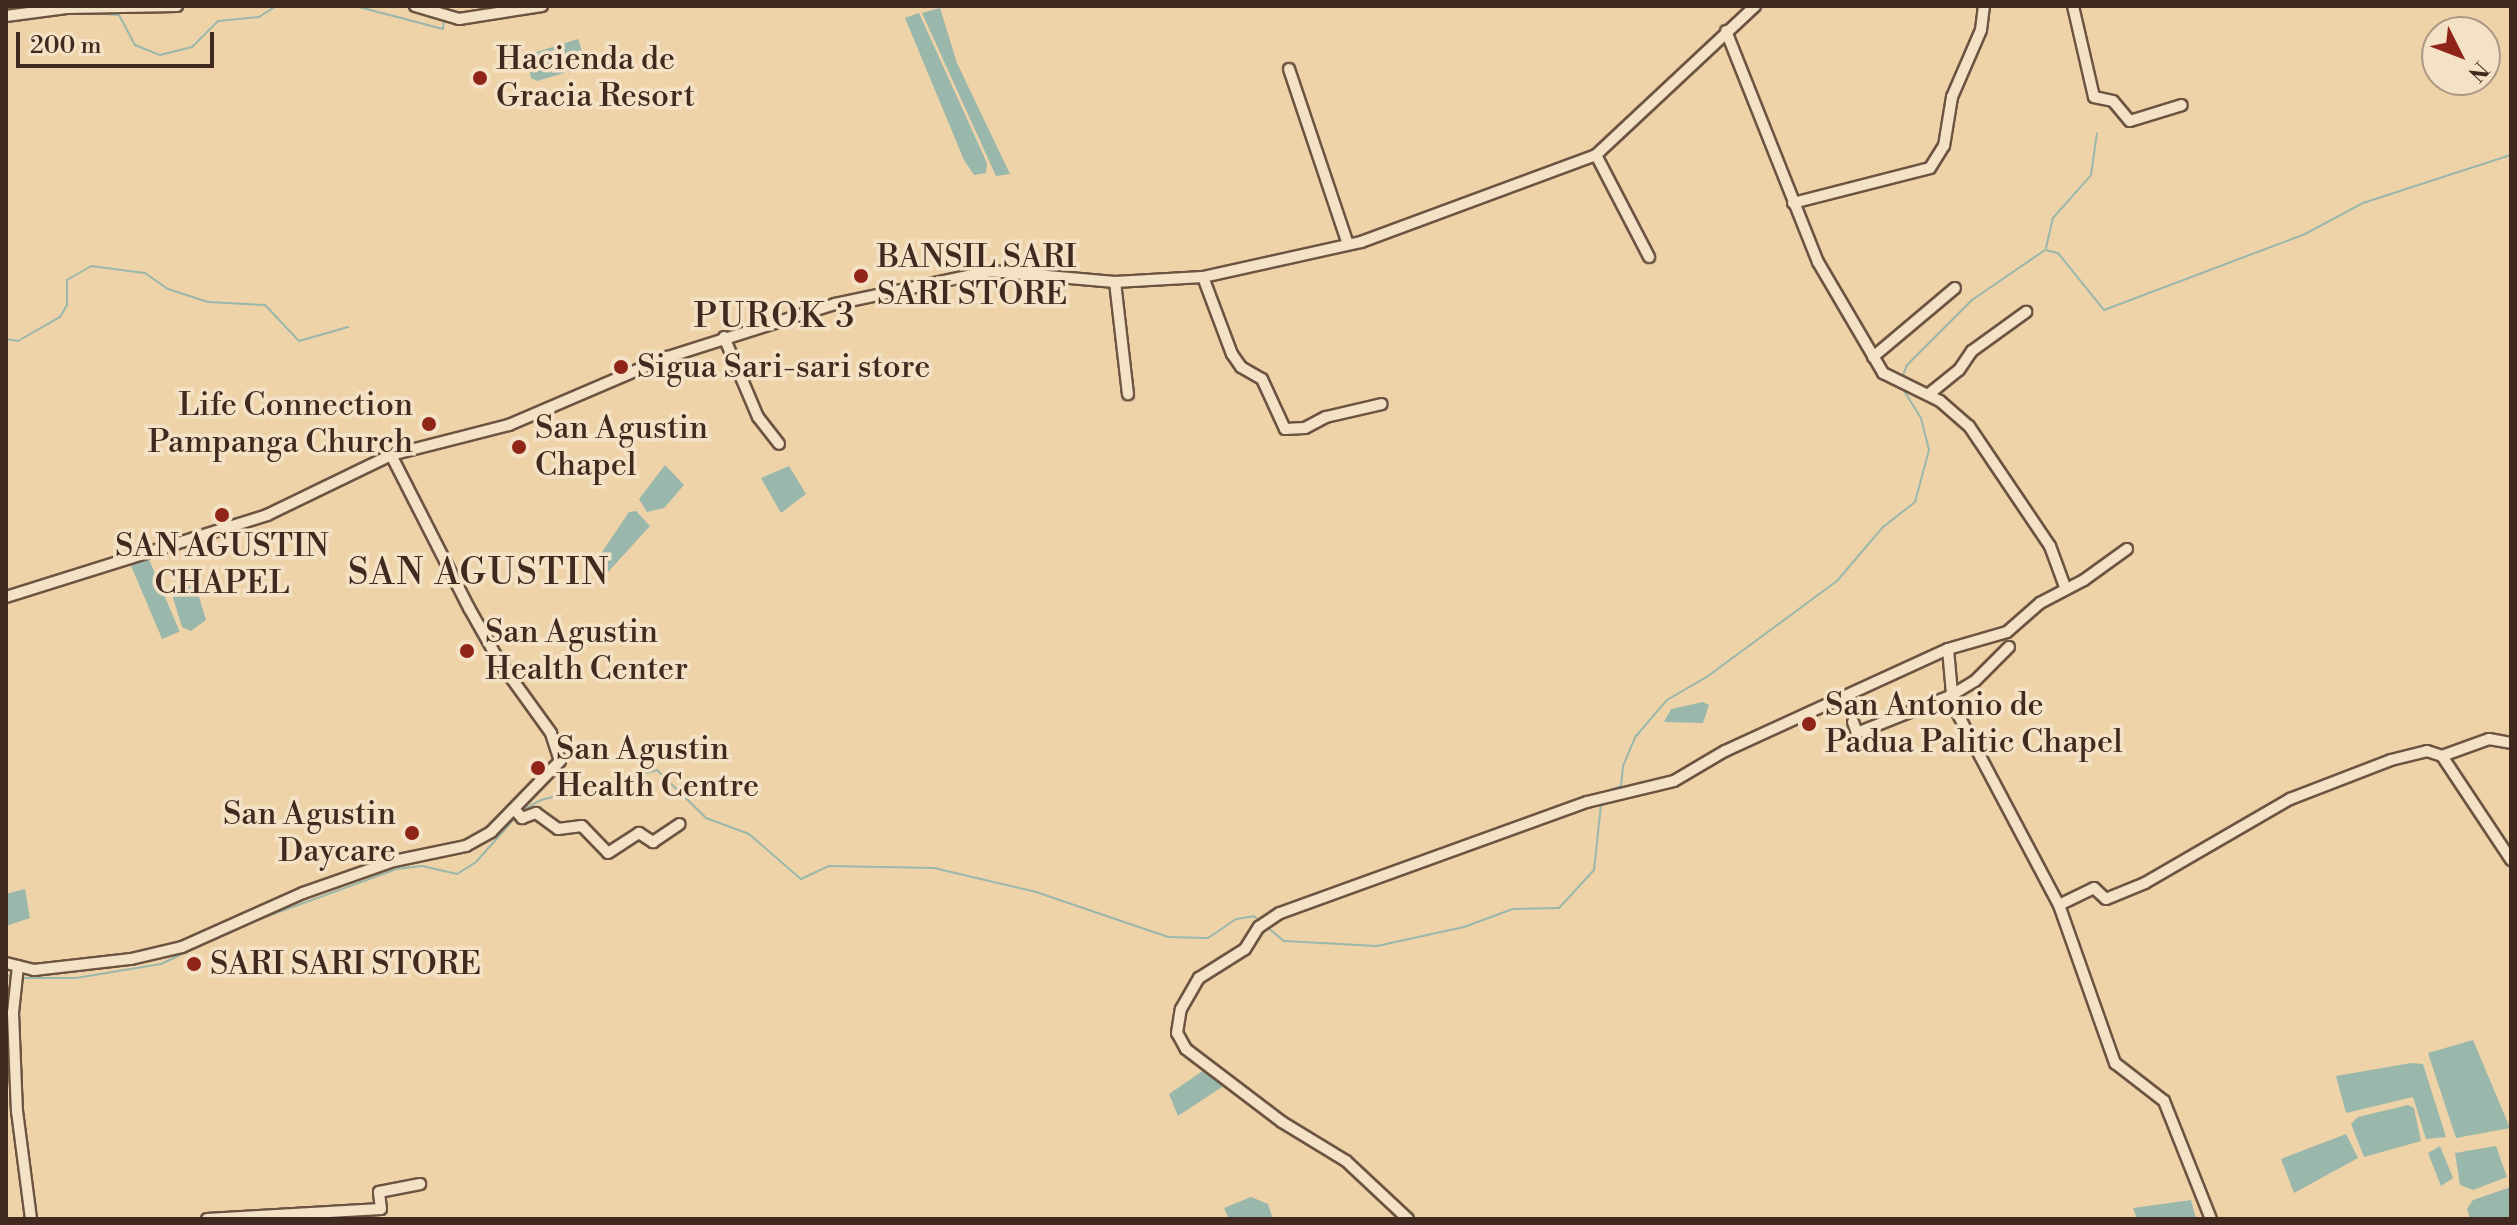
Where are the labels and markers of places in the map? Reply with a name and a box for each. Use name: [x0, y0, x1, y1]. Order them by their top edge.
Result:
place label: Hacienda de Gracia Resort: [496, 41, 695, 116]
marker: Hacienda de Gracia Resort: [471, 69, 489, 87]
place label: BANSIL SARI SARI STORE: [877, 239, 1077, 314]
marker: BANSIL SARI SARI STORE: [852, 267, 870, 285]
place label: Sigua Sari-sari store: [637, 348, 931, 386]
marker: Sigua Sari-sari store: [612, 358, 630, 376]
place label: Life Connection Pampanga Church: [148, 387, 413, 462]
place label: San Agustin Chapel: [535, 410, 708, 485]
marker: Life Connection Pampanga Church: [420, 415, 438, 433]
marker: San Agustin Chapel: [510, 438, 528, 456]
marker: SAN AGUSTIN CHAPEL: [213, 506, 231, 524]
place label: SAN AGUSTIN CHAPEL: [115, 528, 329, 603]
place label: San Agustin Health Center: [485, 614, 688, 689]
marker: San Agustin Health Center: [456, 640, 478, 662]
place label: San Antonio de Padua Palitic Chapel: [1825, 687, 2123, 762]
marker: San Antonio de Padua Palitic Chapel: [1800, 715, 1818, 733]
place label: San Agustin Health Centre: [556, 731, 759, 806]
marker: San Agustin Health Centre: [527, 757, 549, 779]
place label: San Agustin Daycare: [223, 796, 396, 871]
marker: San Agustin Daycare: [403, 824, 421, 842]
place label: SARI SARI STORE: [210, 945, 481, 983]
marker: SARI SARI STORE: [185, 955, 203, 973]

